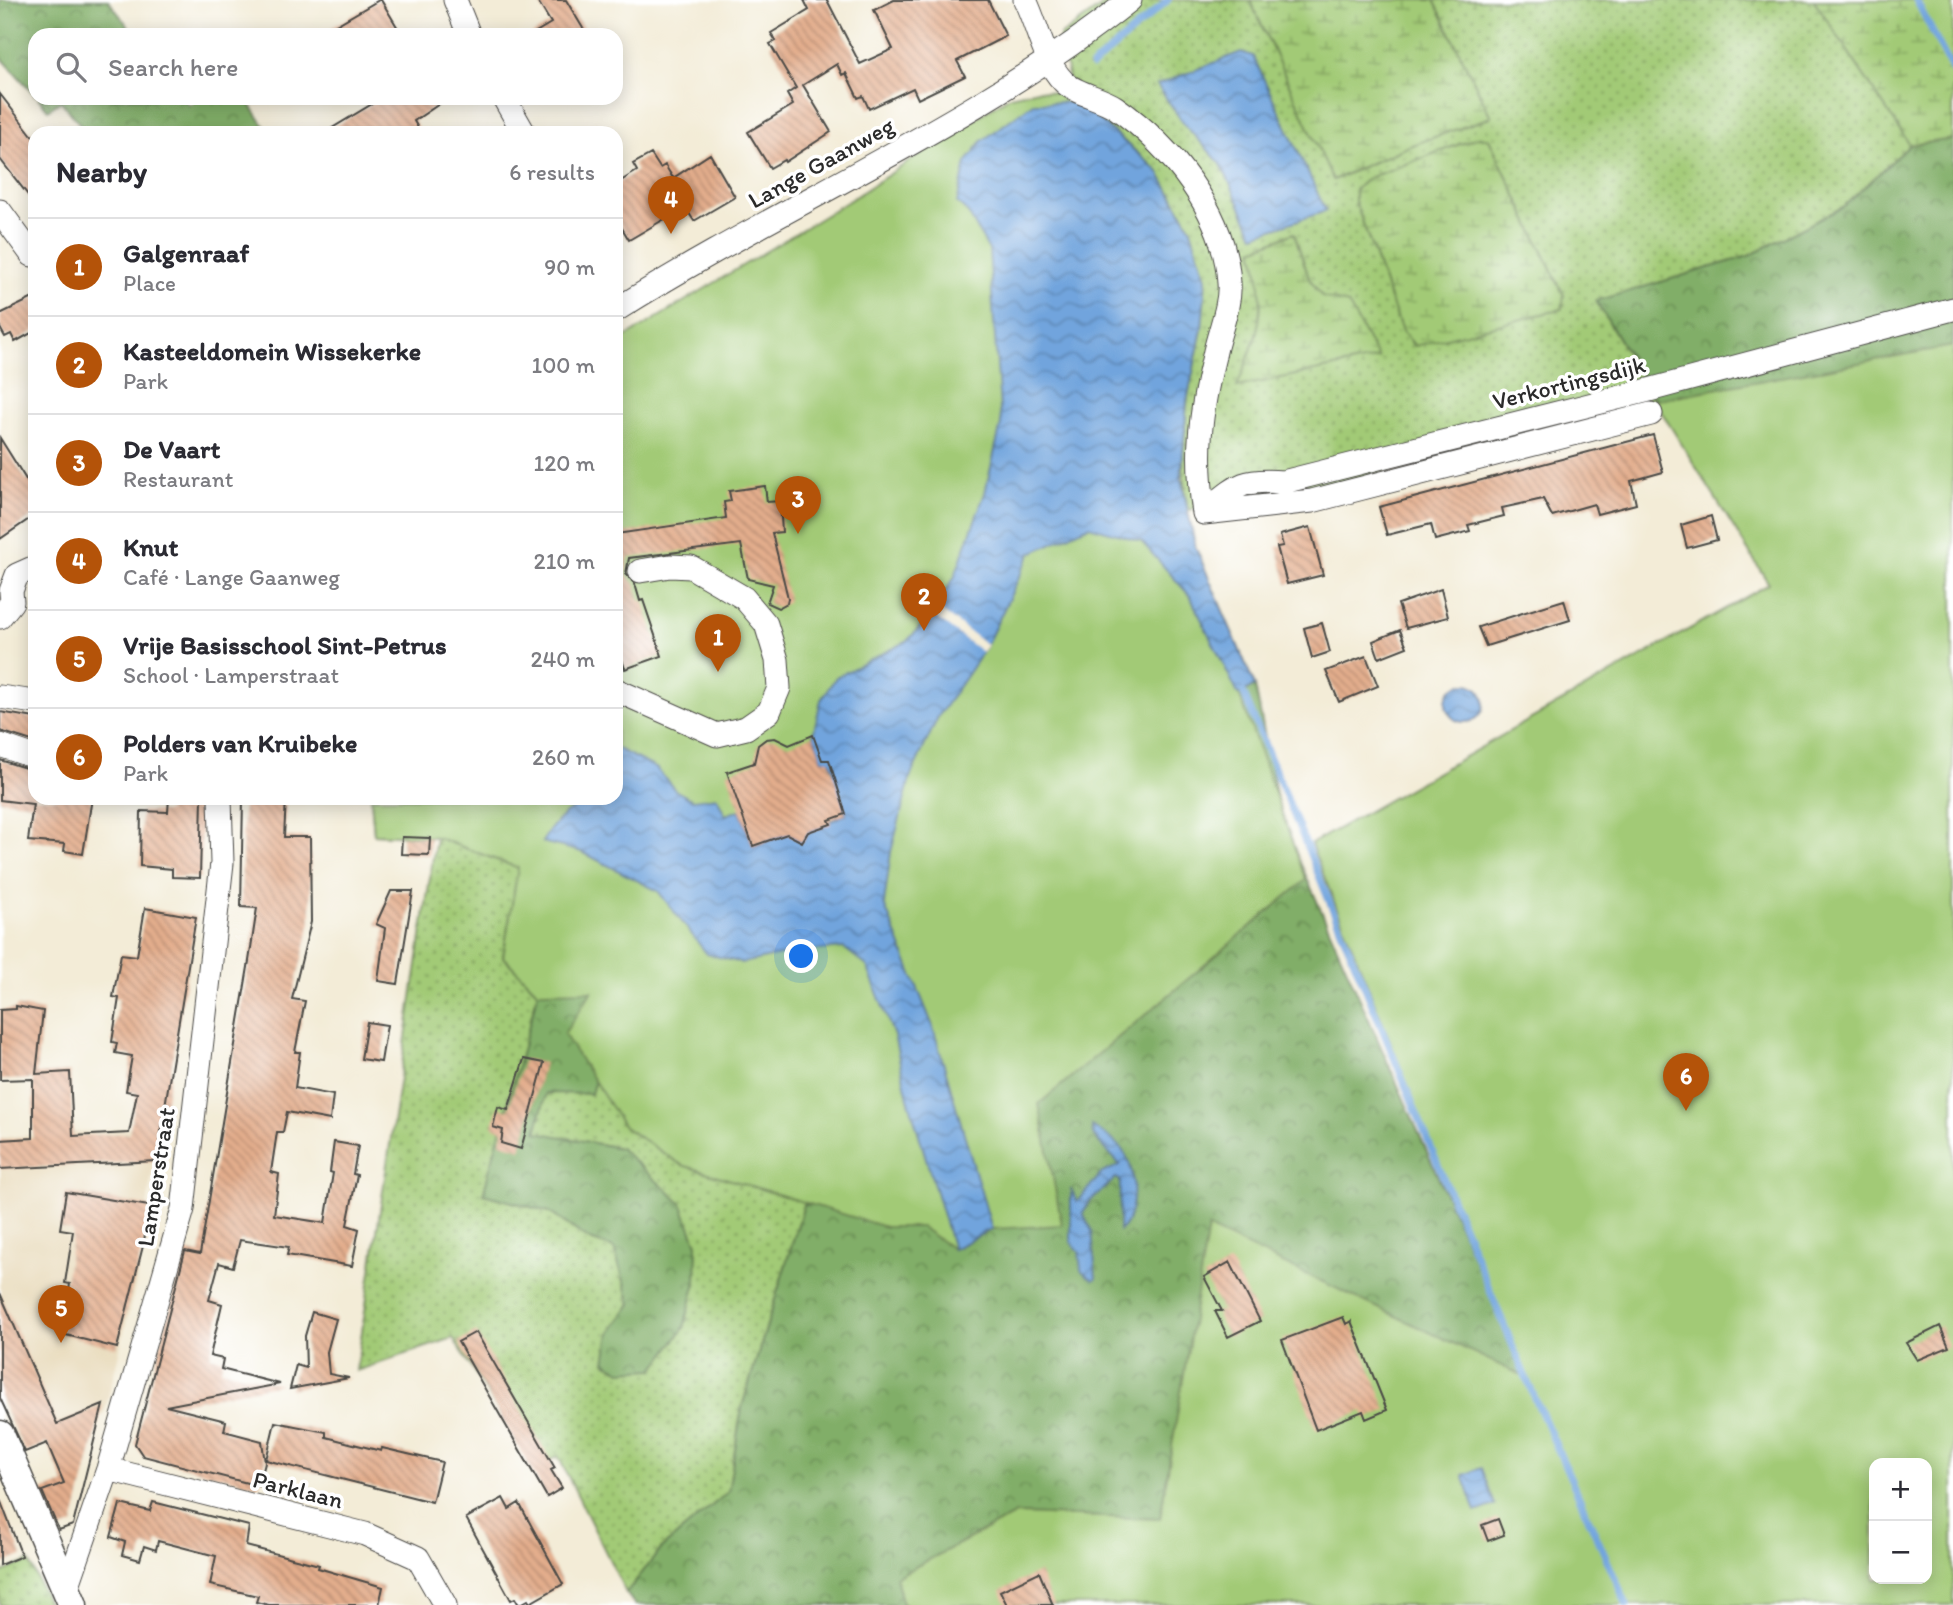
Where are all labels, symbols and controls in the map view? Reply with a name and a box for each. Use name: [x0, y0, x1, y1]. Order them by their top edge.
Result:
search box: [28, 28, 623, 105]
icon: search: [52, 48, 90, 86]
text: Search here: [108, 51, 238, 83]
street label: Lange Gaanweg: [743, 110, 899, 215]
text: Nearby: [56, 153, 147, 190]
text: 6 results: [509, 158, 595, 186]
pin: 4: [648, 176, 694, 234]
text: Galgenraaf: [123, 237, 249, 269]
text: 1: [74, 253, 84, 281]
text: 90 m: [544, 253, 595, 281]
text: Place: [123, 269, 176, 297]
text: Kasteeldomein Wissekerke: [123, 335, 421, 367]
street label: Verkortingsdijk: [1490, 349, 1649, 415]
text: 2: [73, 351, 85, 379]
text: 100 m: [531, 351, 595, 379]
text: Park: [123, 367, 168, 395]
text: De Vaart: [123, 433, 220, 465]
text: 3: [73, 449, 85, 477]
text: 120 m: [534, 449, 595, 477]
text: Restaurant: [123, 465, 233, 493]
pin: 3: [775, 476, 821, 534]
text: Knut: [123, 531, 178, 563]
text: 4: [72, 547, 86, 575]
text: 210 m: [534, 547, 595, 575]
text: Café · Lange Gaanweg: [123, 563, 340, 591]
pin: 2: [901, 573, 947, 631]
pin: 1: [695, 614, 741, 672]
text: Vrije Basisschool Sint-Petrus: [123, 629, 447, 661]
text: 5: [73, 645, 85, 673]
text: 240 m: [530, 645, 595, 673]
text: School · Lamperstraat: [123, 661, 339, 689]
text: Polders van Kruibeke: [123, 727, 357, 759]
text: 6: [73, 743, 85, 771]
text: 260 m: [532, 743, 595, 771]
text: Park: [123, 759, 168, 787]
your location: [784, 939, 818, 973]
pin: 6: [1663, 1053, 1709, 1111]
street label: Lamperstraat: [130, 1105, 181, 1249]
pin: 5: [38, 1285, 84, 1343]
map controls: [1869, 1458, 1932, 1584]
button: +: [1869, 1458, 1932, 1521]
street label: Parklaan: [250, 1464, 347, 1515]
button: −: [1869, 1521, 1932, 1584]

